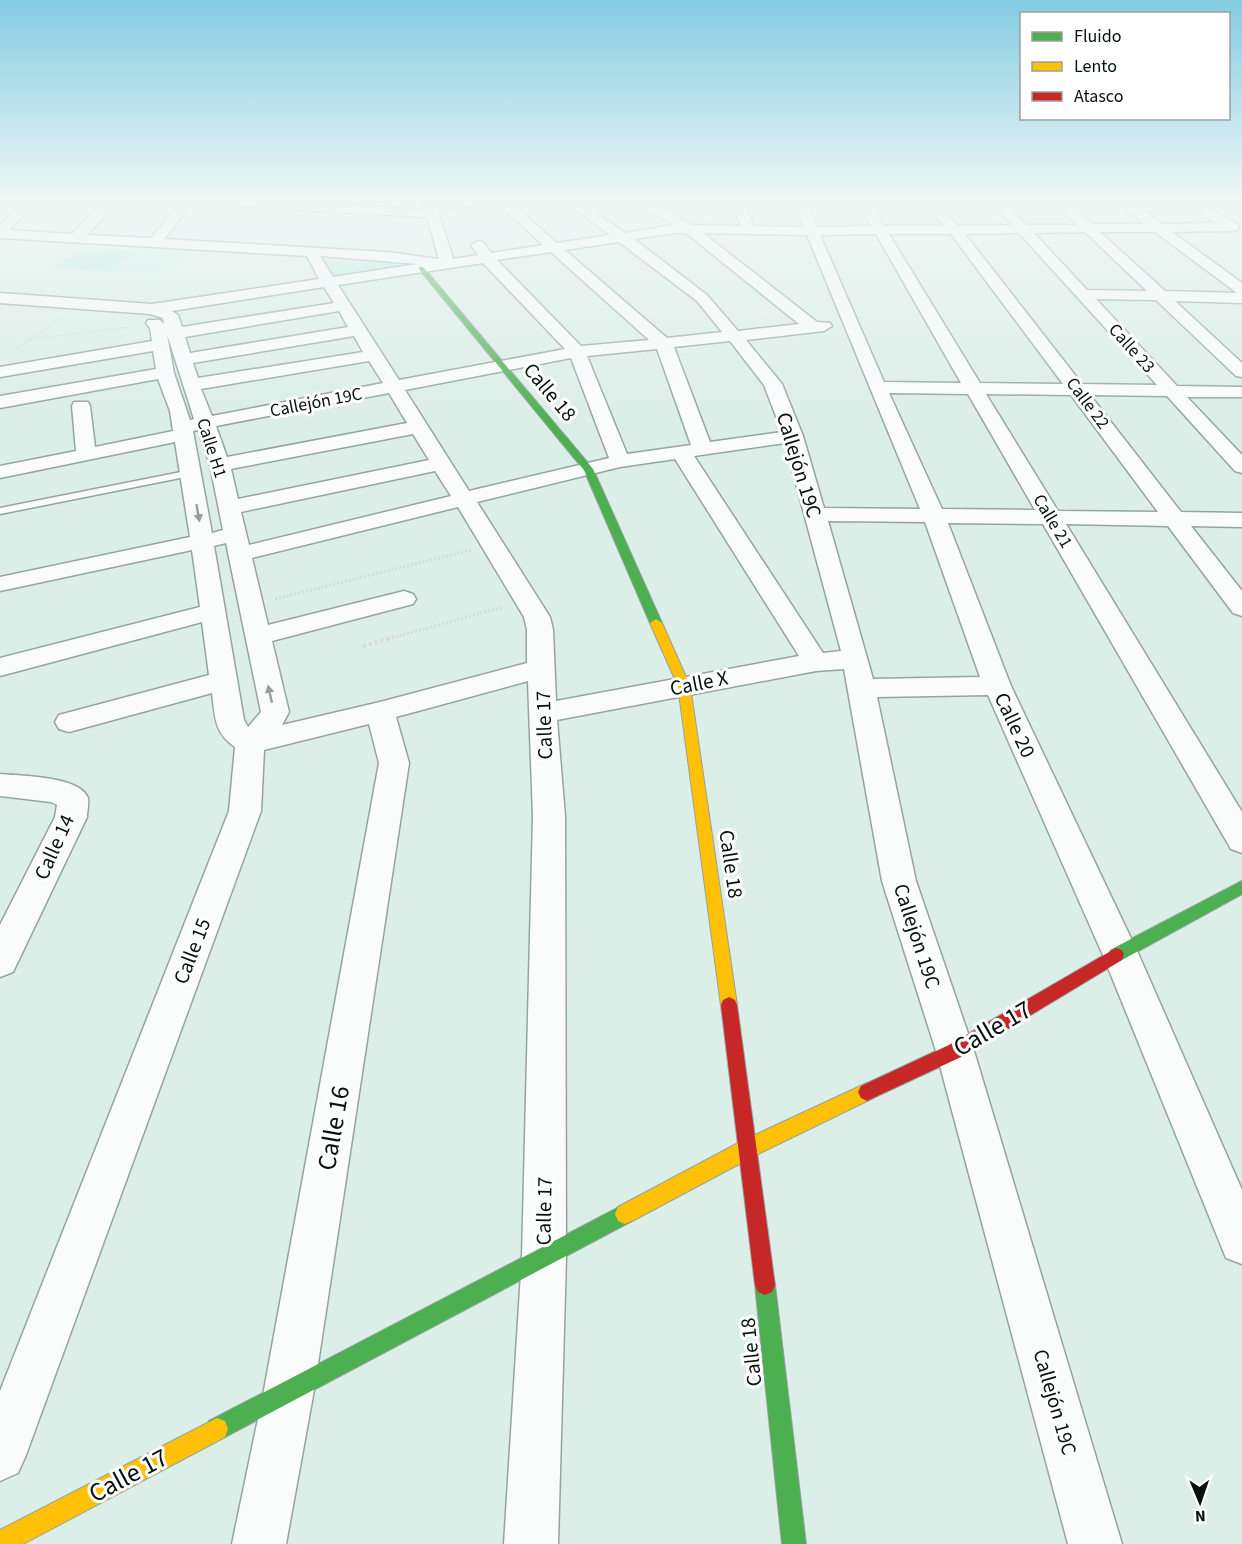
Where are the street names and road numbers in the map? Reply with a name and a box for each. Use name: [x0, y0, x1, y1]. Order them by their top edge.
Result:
street label: Calle 23: [1103, 318, 1161, 379]
street label: Calle 18: [516, 356, 584, 428]
street label: Calle 22: [1060, 372, 1115, 434]
street label: Callejón 19C: [268, 381, 364, 424]
street label: Callejón 19C: [769, 409, 829, 521]
street label: Calle H1: [190, 415, 233, 481]
street label: Calle 21: [1027, 490, 1078, 553]
street label: Calle X: [667, 663, 731, 703]
street label: Calle 20: [987, 687, 1043, 763]
street label: Calle 17: [528, 690, 560, 760]
street label: Calle 14: [26, 809, 82, 885]
street label: Calle 18: [711, 828, 751, 900]
street label: Callejón 19C: [886, 880, 948, 992]
street label: Calle 15: [166, 914, 218, 988]
street label: Calle 17: [946, 991, 1038, 1066]
street label: Calle 16: [308, 1083, 359, 1173]
street label: Calle 17: [528, 1176, 560, 1246]
street label: Calle 18: [732, 1316, 770, 1388]
street label: Callejón 19C: [1026, 1346, 1084, 1458]
street label: Calle 17: [82, 1439, 175, 1512]

